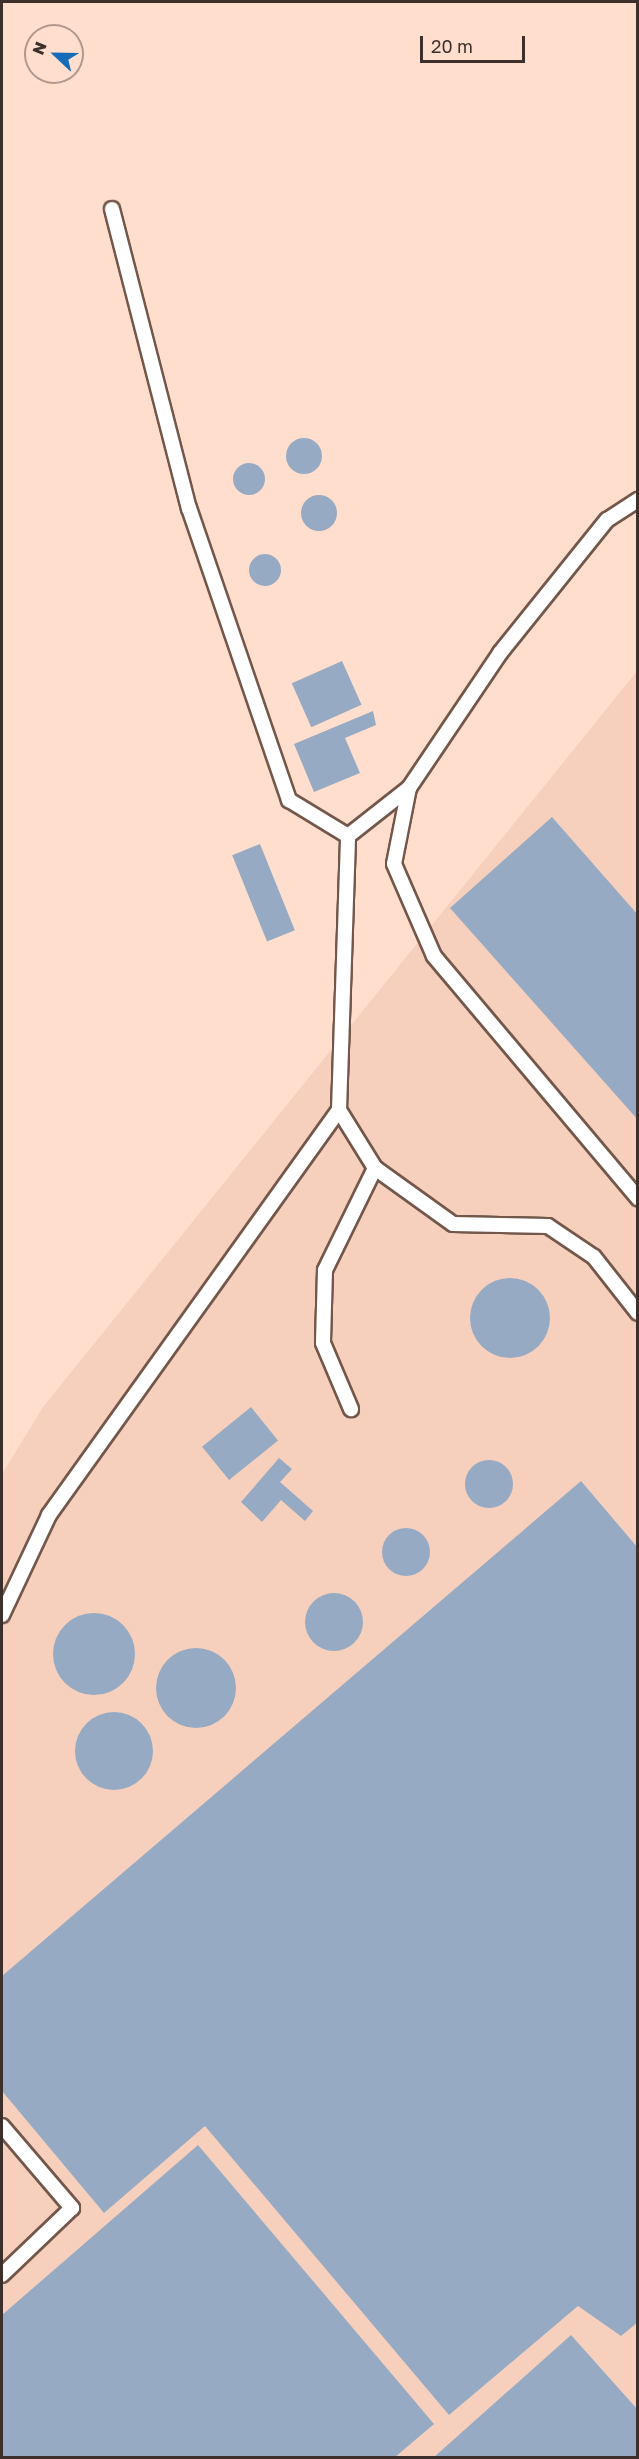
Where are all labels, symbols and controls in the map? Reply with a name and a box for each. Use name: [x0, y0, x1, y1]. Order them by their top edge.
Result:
north arrow: [24, 24, 84, 84]
scale bar: [423, 24, 528, 62]
text: 20 m: [431, 35, 473, 57]
text: N: [28, 39, 51, 57]

